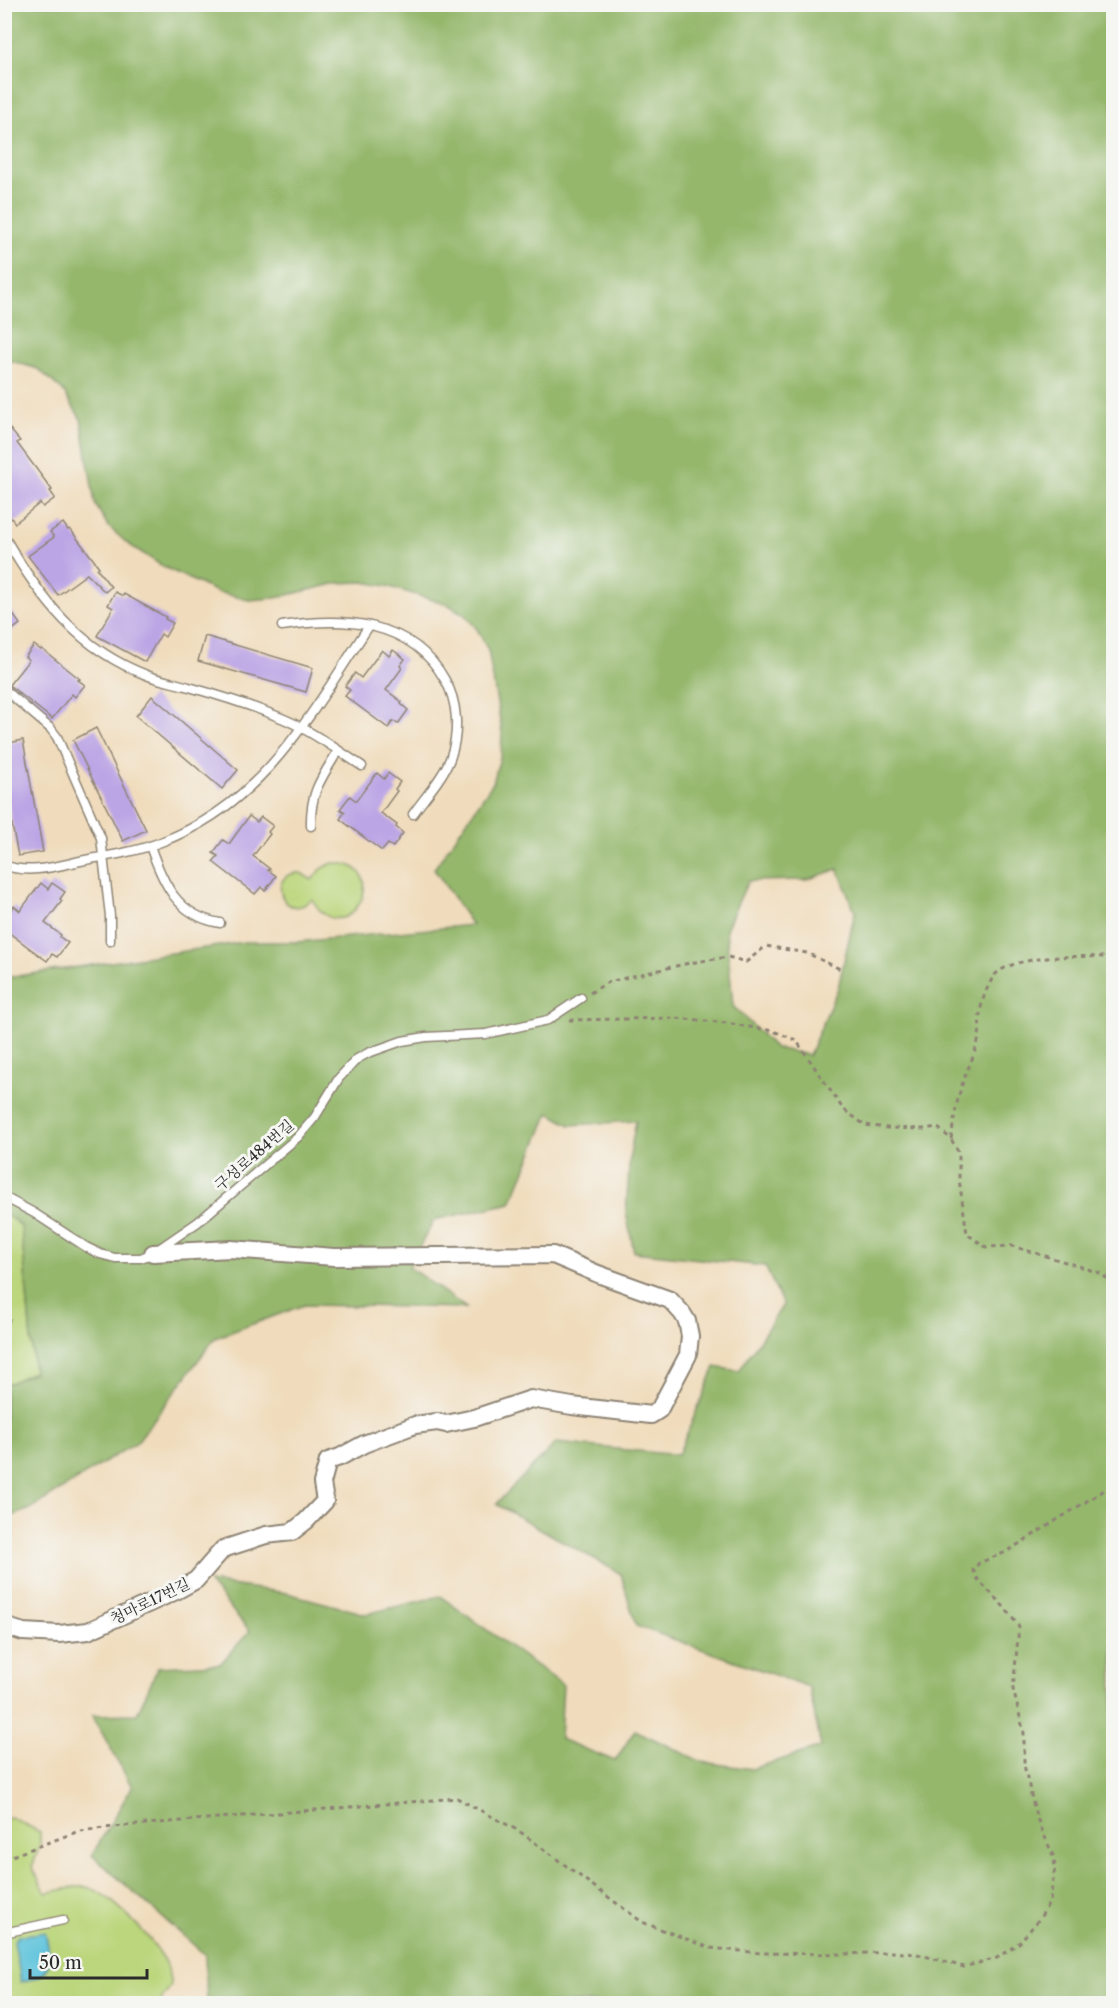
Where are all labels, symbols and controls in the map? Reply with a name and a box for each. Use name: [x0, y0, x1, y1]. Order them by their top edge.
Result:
street label: 구성로484번길: [211, 1115, 297, 1195]
street label: 청마로17번길: [107, 1574, 193, 1628]
scale bar: [30, 1942, 147, 1980]
text: 50 m: [39, 1952, 82, 1974]

